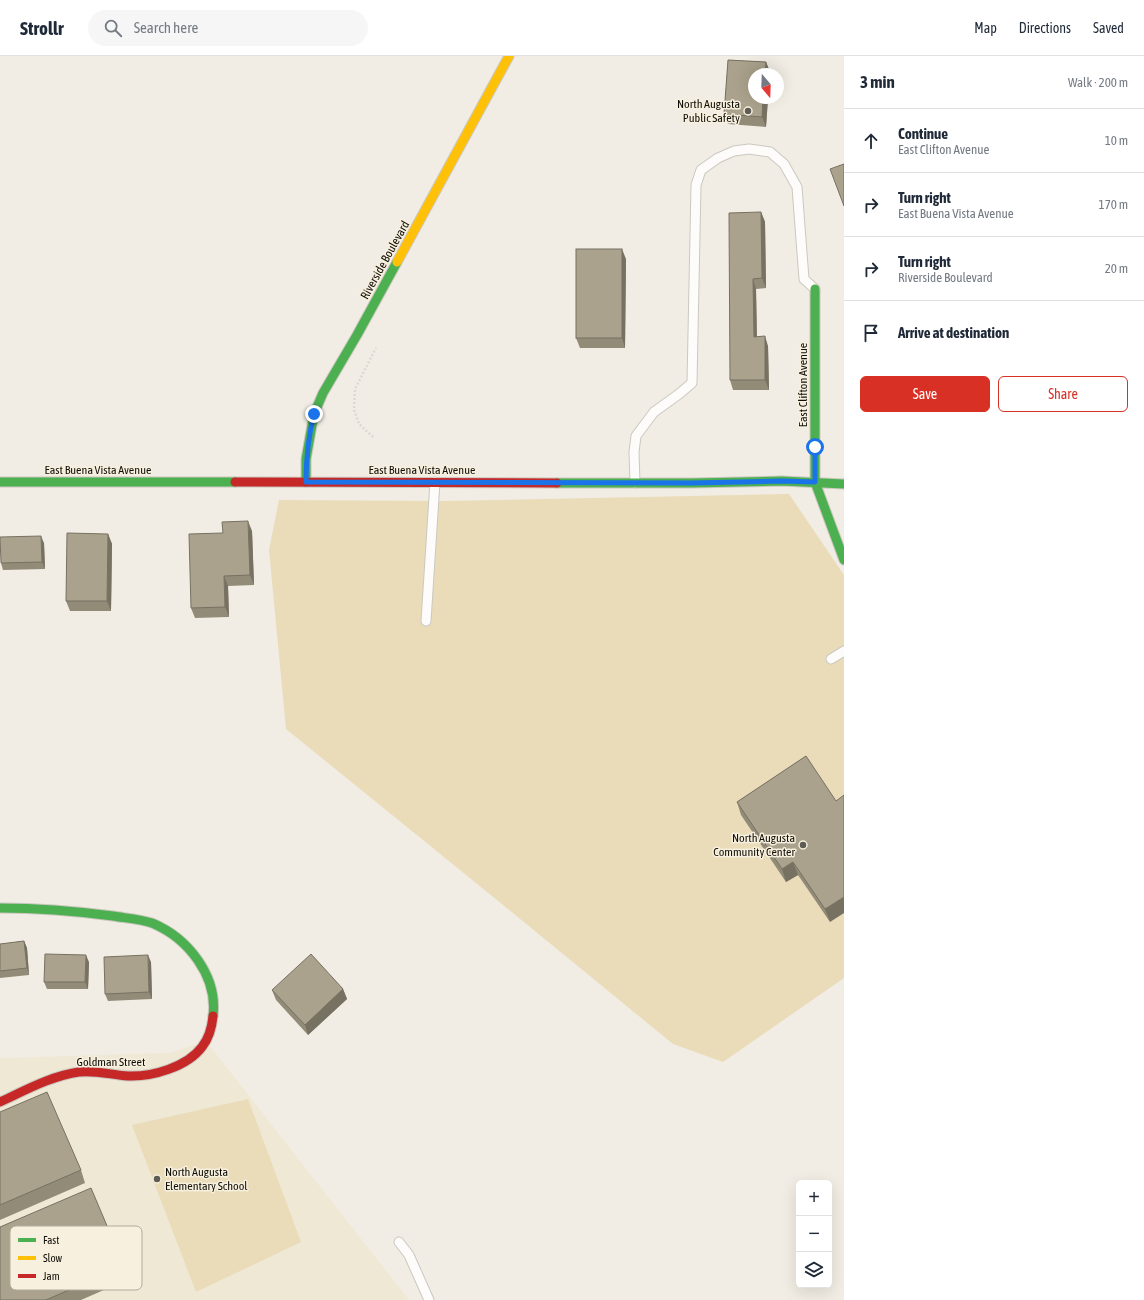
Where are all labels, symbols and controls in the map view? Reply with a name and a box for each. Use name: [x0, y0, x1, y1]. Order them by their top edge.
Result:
search box: [88, 10, 368, 46]
text: Strollr: [20, 17, 64, 39]
icon: search: [102, 17, 124, 39]
text: Search here: [134, 19, 198, 36]
text: Map: [974, 20, 997, 36]
text: Directions: [1019, 20, 1071, 36]
text: Saved: [1093, 20, 1124, 36]
north arrow: [748, 68, 784, 104]
text: 3 min: [860, 72, 895, 92]
text: Walk · 200 m: [1068, 75, 1128, 90]
place label: North Augusta Public Safety: [677, 97, 740, 125]
marker: North Augusta Public Safety: [743, 106, 753, 116]
text: Continue: [898, 125, 948, 142]
icon: ahead: [860, 130, 882, 152]
text: 10 m: [1105, 133, 1128, 148]
text: East Clifton Avenue: [898, 142, 989, 157]
text: Turn right: [898, 189, 951, 206]
icon: right: [860, 194, 882, 216]
text: 170 m: [1099, 197, 1128, 212]
text: East Buena Vista Avenue: [898, 206, 1014, 221]
street label: Riverside Boulevard: [358, 218, 412, 302]
text: Turn right: [898, 253, 951, 270]
icon: right: [860, 258, 882, 280]
text: 20 m: [1105, 261, 1128, 276]
text: Riverside Boulevard: [898, 270, 993, 285]
icon: arrive: [860, 322, 882, 344]
text: Arrive at destination: [898, 324, 1009, 341]
street label: East Clifton Avenue: [796, 343, 810, 427]
button: Save: [860, 376, 990, 412]
button: Share: [998, 376, 1128, 412]
route end: [305, 405, 323, 423]
route start: [806, 438, 824, 456]
street label: East Buena Vista Avenue: [45, 463, 151, 477]
street label: East Buena Vista Avenue: [369, 463, 475, 477]
place label: North Augusta Community Center: [713, 831, 795, 859]
marker: North Augusta Community Center: [798, 840, 808, 850]
street label: Goldman Street: [77, 1055, 146, 1069]
place label: North Augusta Elementary School: [165, 1165, 248, 1193]
marker: North Augusta Elementary School: [152, 1174, 162, 1184]
map controls: [796, 1180, 832, 1288]
button: +: [796, 1180, 832, 1216]
button: −: [796, 1216, 832, 1252]
legend: [10, 1226, 142, 1290]
text: Fast: [43, 1234, 59, 1246]
text: Slow: [43, 1252, 62, 1264]
button: layers: [796, 1252, 832, 1288]
text: Jam: [43, 1270, 60, 1282]

